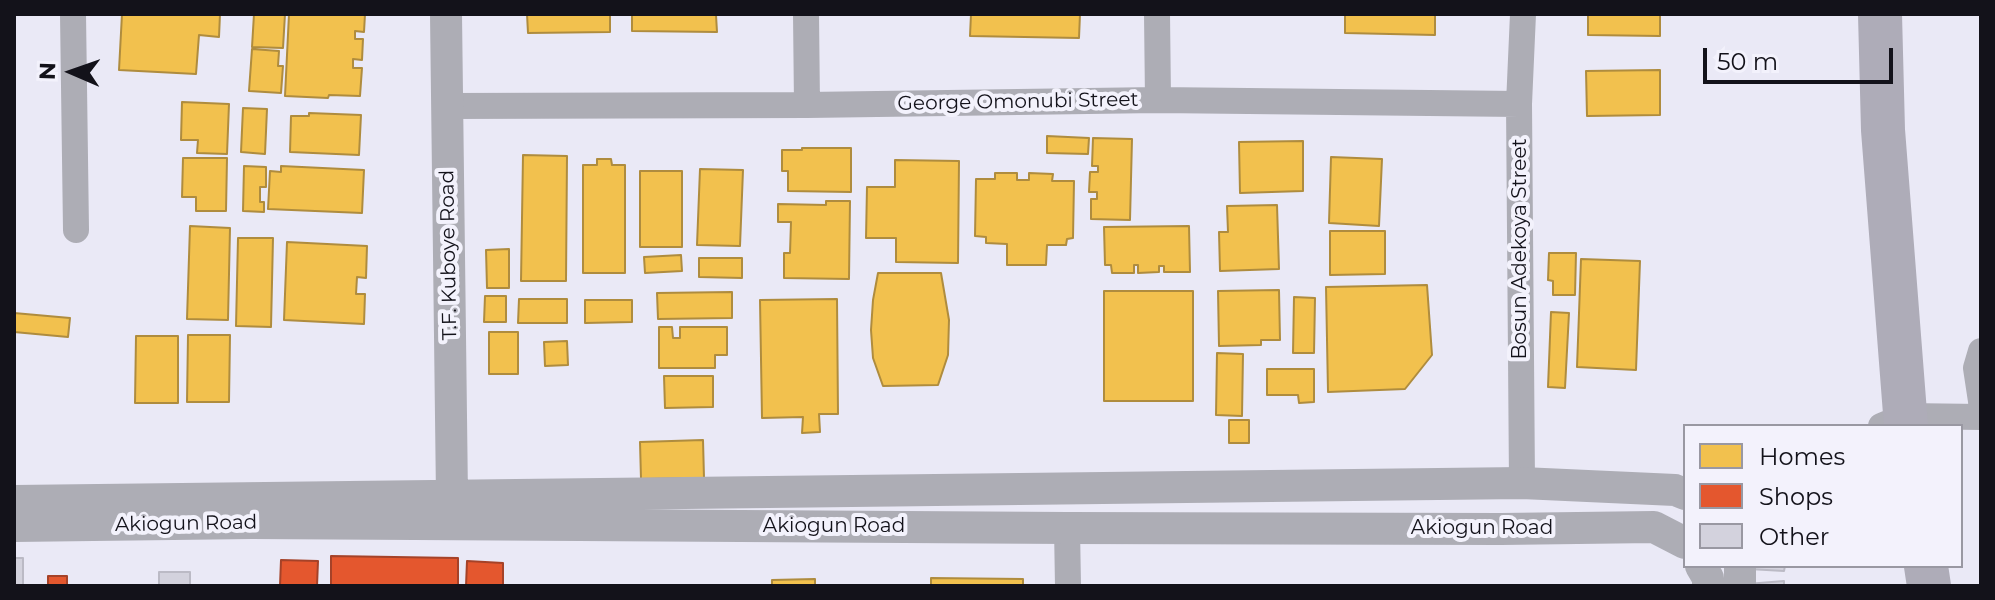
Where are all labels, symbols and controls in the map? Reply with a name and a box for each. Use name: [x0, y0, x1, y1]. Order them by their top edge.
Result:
north arrow: [32, 32, 112, 112]
scale bar: [1707, 32, 1897, 82]
text: 50 m: [1717, 47, 1778, 76]
text: N: [34, 62, 61, 81]
street label: George Omonubi Street: [897, 88, 1139, 116]
street label: Bosun Adekoya Street: [1508, 138, 1532, 360]
street label: T.F. Kuboye Road: [436, 170, 462, 340]
legend: [1683, 424, 1963, 568]
text: Homes: [1759, 442, 1845, 471]
text: Shops: [1759, 482, 1833, 511]
street label: Akiogun Road: [115, 511, 257, 537]
street label: Akiogun Road: [763, 514, 905, 538]
street label: Akiogun Road: [1411, 516, 1553, 540]
text: Other: [1759, 522, 1829, 551]

